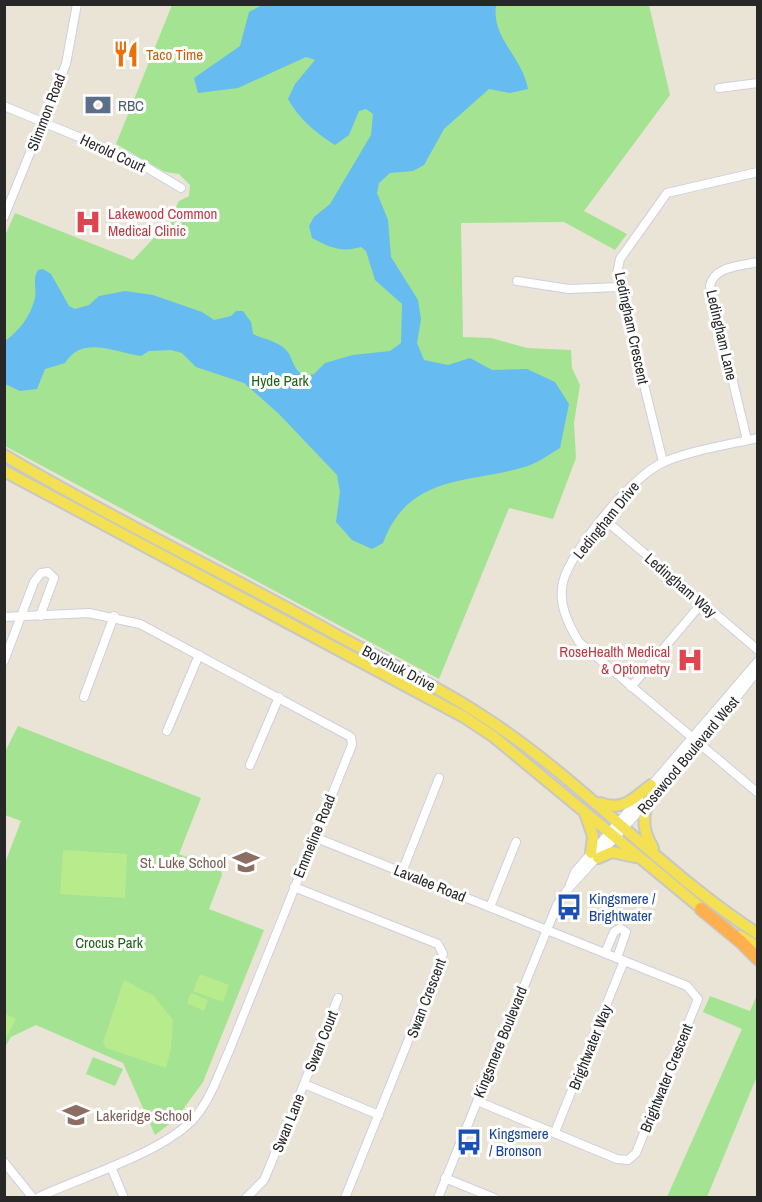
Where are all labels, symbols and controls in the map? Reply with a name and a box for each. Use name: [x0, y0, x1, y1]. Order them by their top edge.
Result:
restaurant icon: Taco Time: [111, 39, 141, 69]
place label: Taco Time: [146, 44, 203, 65]
street label: Slimmon Road: [22, 70, 70, 154]
bank icon: RBC: [83, 90, 113, 120]
place label: RBC: [118, 95, 144, 116]
street label: Herold Court: [77, 129, 150, 177]
place label: Lakewood Common Medical Clinic: [108, 203, 217, 241]
hospital icon: Lakewood Common Medical Clinic: [73, 207, 103, 237]
street label: Ledingham Crescent: [610, 270, 654, 387]
street label: Ledingham Lane: [701, 288, 743, 382]
park label: Hyde Park: [251, 370, 310, 391]
street label: Ledingham Drive: [568, 477, 644, 563]
street label: Ledingham Way: [640, 548, 722, 623]
street label: Boychuk Drive: [359, 640, 439, 696]
place label: RoseHealth Medical & Optometry: [559, 641, 671, 679]
hospital icon: RoseHealth Medical & Optometry: [675, 645, 705, 675]
street label: Rosewood Boulevard West: [632, 691, 744, 818]
street label: Emmeline Road: [288, 791, 340, 881]
school or university icon: St. Luke School: [231, 847, 261, 877]
place label: St. Luke School: [140, 852, 226, 873]
street label: Lavalee Road: [391, 859, 469, 907]
place label: Kingsmere / Brightwater: [589, 888, 656, 926]
bus stop icon: Kingsmere / Brightwater: [554, 892, 584, 922]
park label: Crocus Park: [75, 932, 144, 953]
street label: Swan Crescent: [401, 955, 451, 1041]
street label: Kingsmere Boulevard: [468, 983, 532, 1101]
street label: Brightwater Way: [563, 1000, 617, 1093]
street label: Swan Court: [299, 1007, 343, 1075]
street label: Brightwater Crescent: [635, 1020, 698, 1135]
street label: Swan Lane: [267, 1090, 309, 1155]
school or university icon: Lakeridge School: [61, 1100, 91, 1130]
place label: Lakeridge School: [96, 1105, 192, 1126]
place label: Kingsmere / Bronson: [489, 1123, 549, 1161]
bus stop icon: Kingsmere / Bronson: [454, 1127, 484, 1157]

